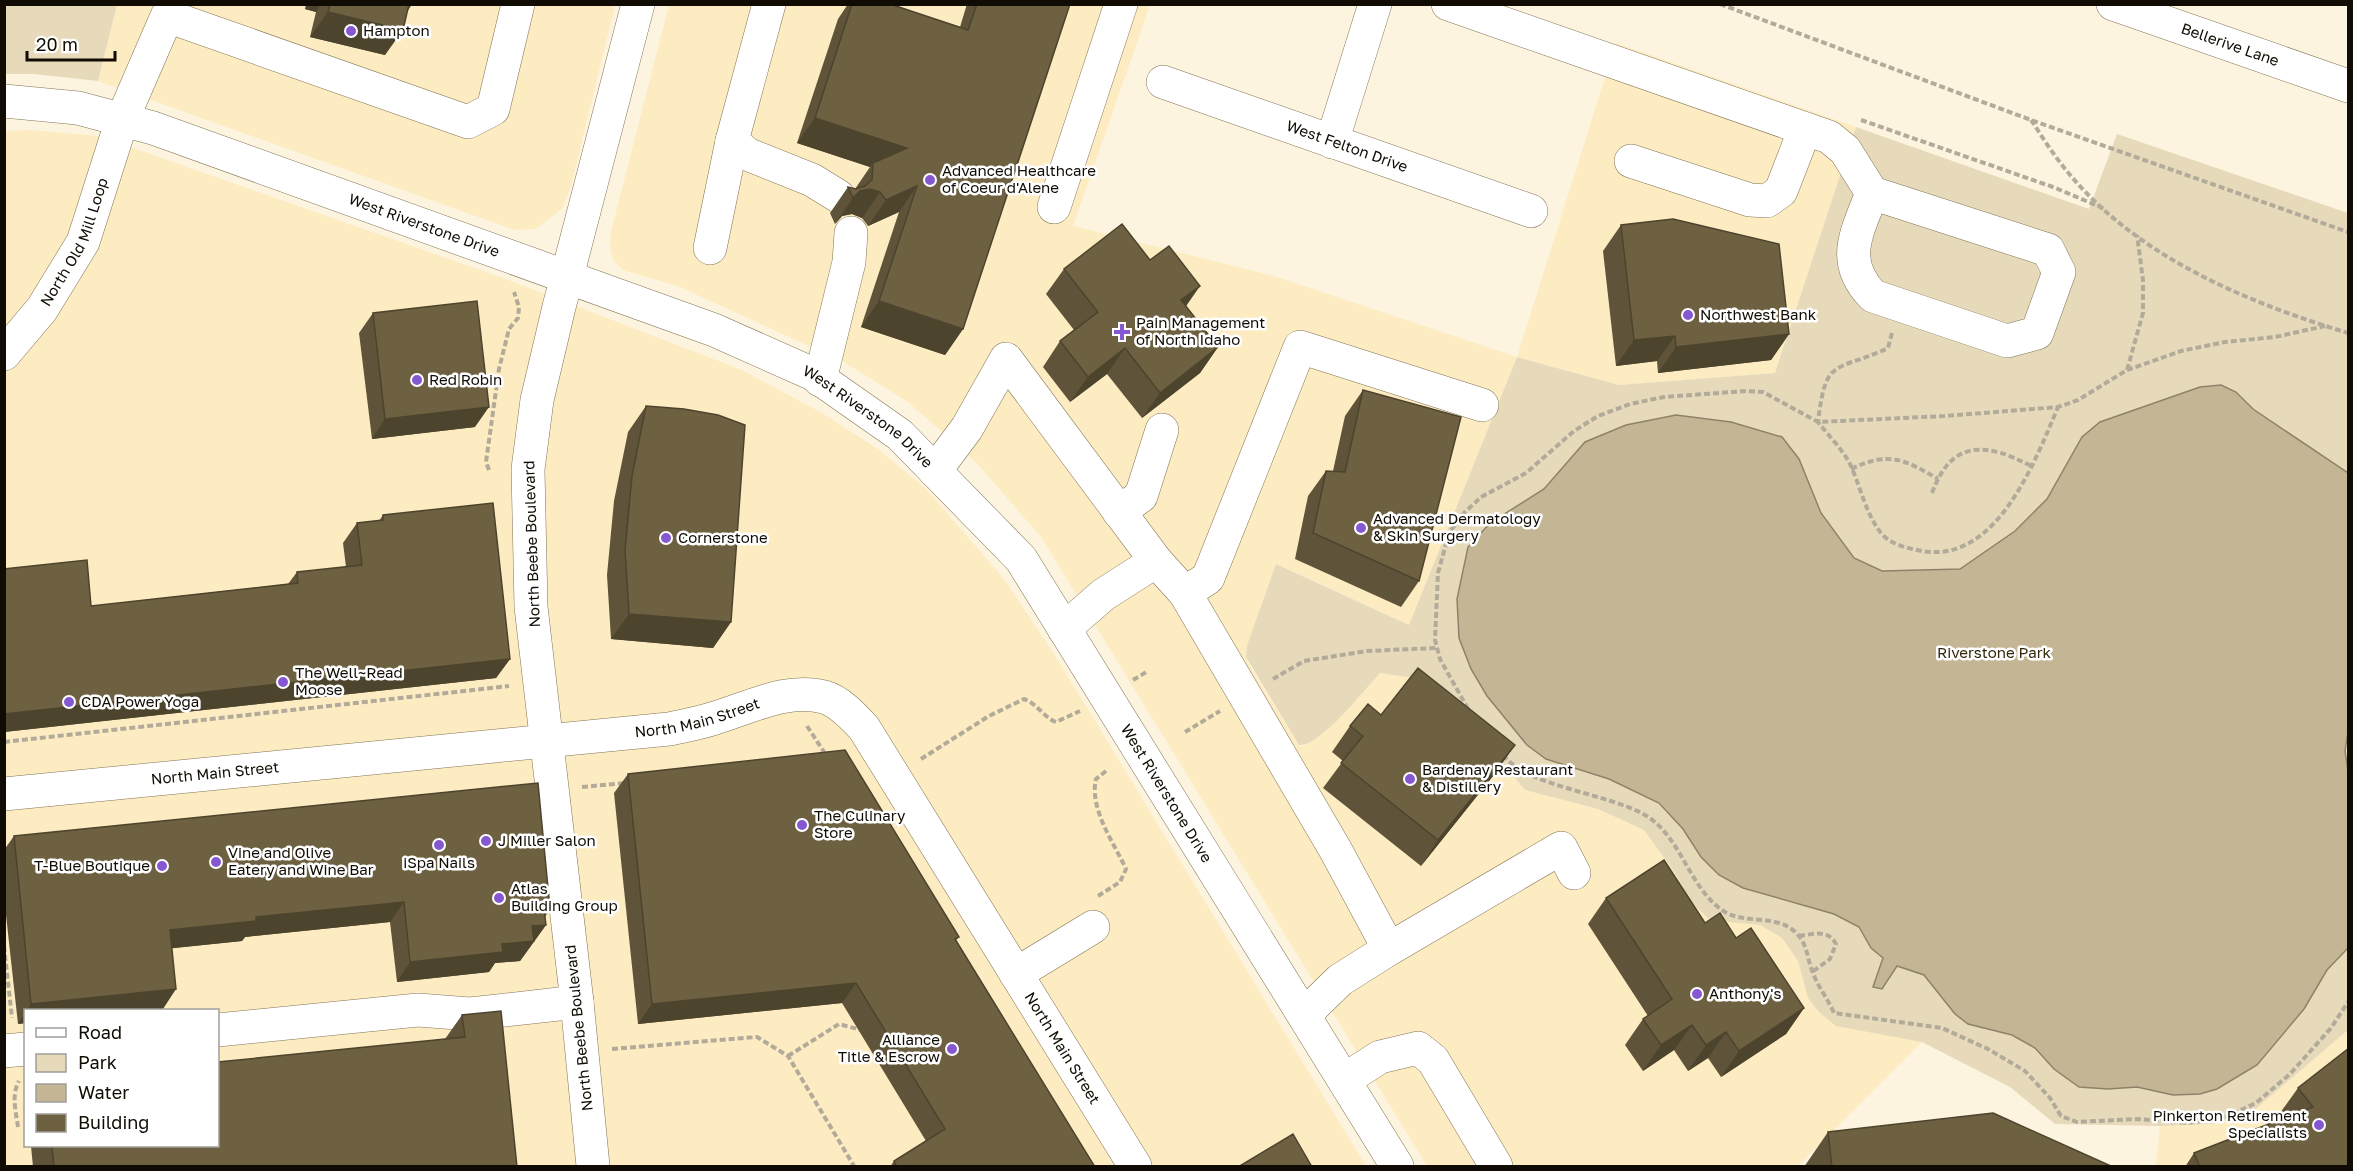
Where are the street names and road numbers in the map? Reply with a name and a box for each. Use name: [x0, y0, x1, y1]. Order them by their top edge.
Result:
street label: Bellerive Lane: [2179, 19, 2282, 69]
street label: West Felton Drive: [1284, 116, 1411, 175]
street label: North Old Mill Loop: [36, 175, 111, 309]
street label: West Riverstone Drive: [346, 189, 503, 260]
street label: West Riverstone Drive: [801, 361, 937, 471]
street label: North Beebe Boulevard: [519, 460, 543, 628]
street label: North Main Street: [634, 693, 762, 740]
street label: West Riverstone Drive: [1118, 721, 1217, 866]
street label: North Main Street: [150, 757, 280, 788]
street label: North Beebe Boulevard: [560, 944, 596, 1112]
street label: North Main Street: [1022, 988, 1104, 1107]

